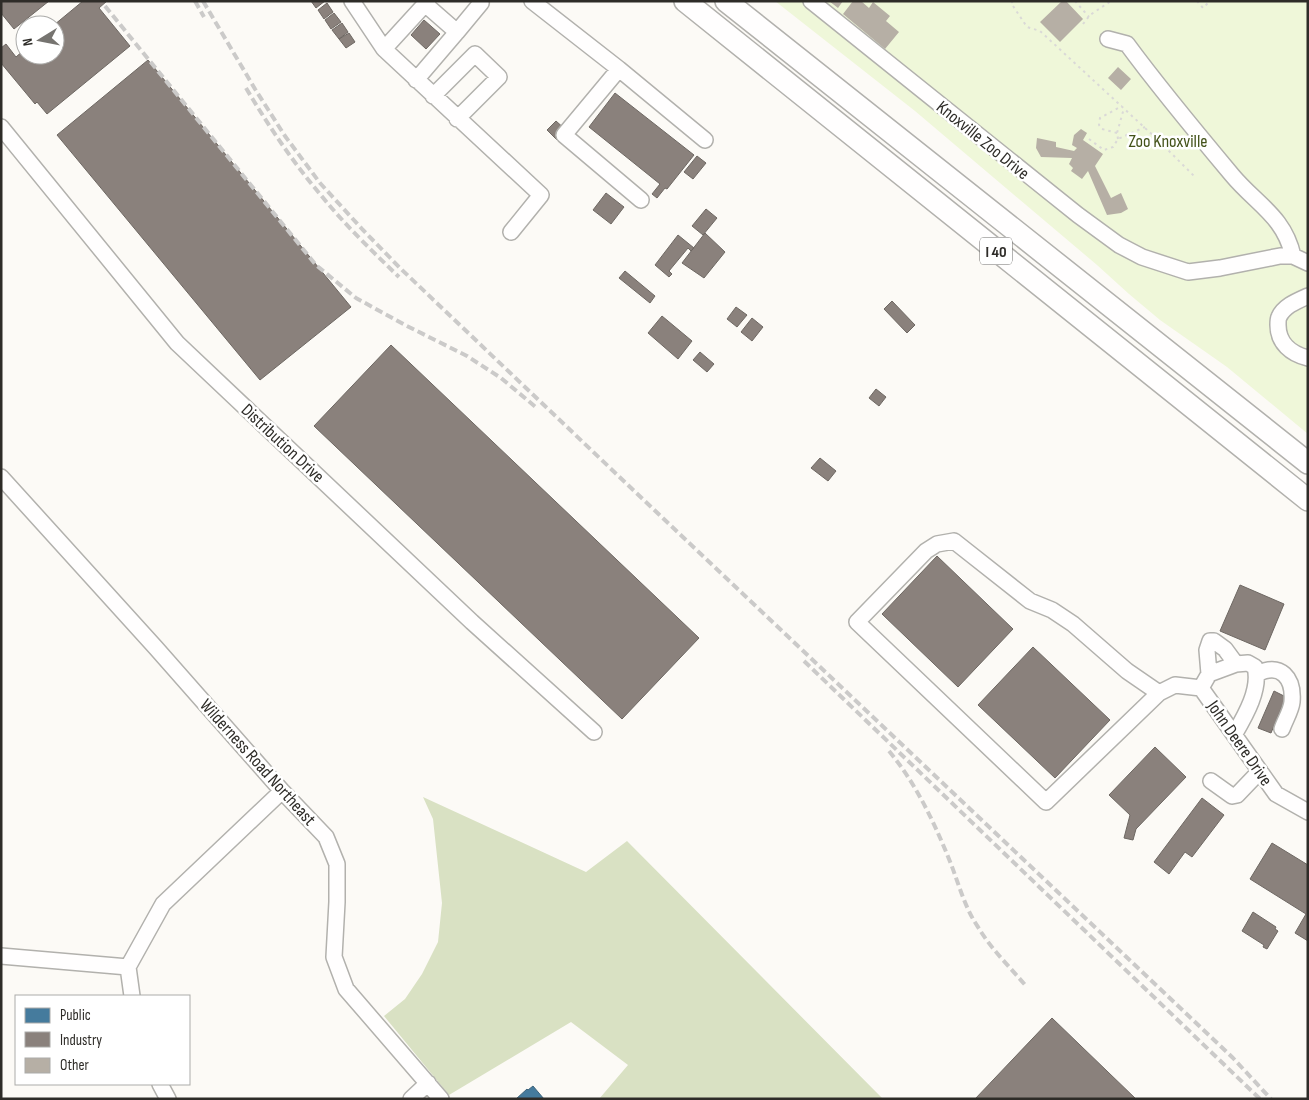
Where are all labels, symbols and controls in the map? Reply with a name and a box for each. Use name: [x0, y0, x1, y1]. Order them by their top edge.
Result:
north arrow: [15, 15, 65, 65]
text: N: [19, 37, 37, 47]
street label: Knoxville Zoo Drive: [932, 97, 1033, 184]
park label: Zoo Knoxville: [1128, 131, 1208, 152]
road number: I 40: [980, 238, 1012, 264]
street label: Distribution Drive: [237, 400, 329, 487]
street label: Wilderness Road Northeast: [195, 695, 320, 830]
street label: John Deere Drive: [1202, 696, 1277, 790]
legend: [15, 995, 190, 1085]
text: Public: [60, 1006, 91, 1025]
text: Industry: [60, 1031, 102, 1050]
text: Other: [60, 1056, 89, 1075]

